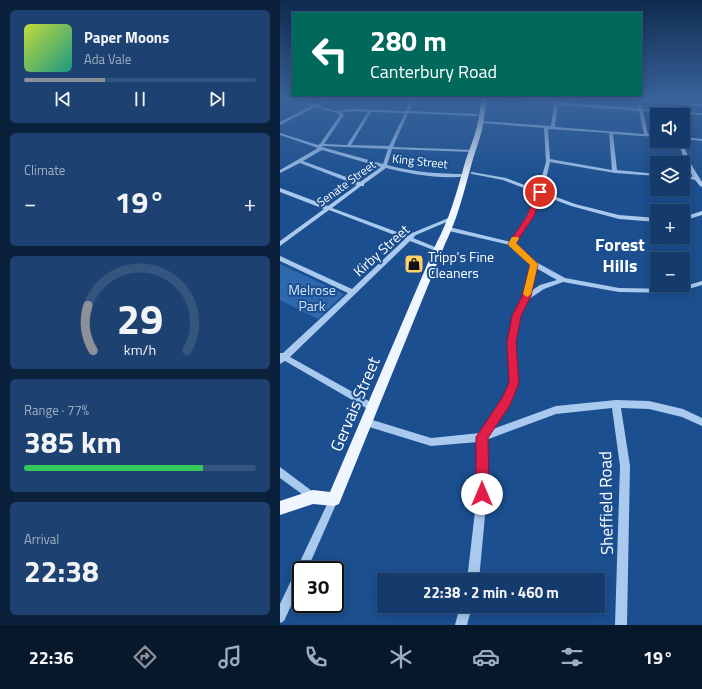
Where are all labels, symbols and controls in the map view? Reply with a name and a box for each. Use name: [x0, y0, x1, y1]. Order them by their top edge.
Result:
text: 280 m: [370, 19, 447, 62]
text: Paper Moons: [84, 26, 169, 49]
icon: left: [304, 28, 356, 80]
text: Ada Vale: [84, 49, 131, 69]
text: Canterbury Road: [370, 58, 497, 85]
icon: previous: [52, 88, 74, 110]
icon: pause: [129, 88, 151, 110]
icon: next: [206, 88, 228, 110]
map controls: [650, 108, 690, 292]
button: sound: [650, 108, 690, 148]
street label: King Street: [391, 149, 449, 173]
street label: Senate Street: [313, 155, 380, 211]
button: layers: [650, 156, 690, 196]
text: Climate: [24, 160, 65, 180]
pin: [523, 175, 557, 209]
text: 19°: [115, 179, 165, 225]
icon: arrive: [529, 181, 551, 203]
text: −: [24, 186, 36, 220]
text: +: [244, 186, 256, 220]
button: +: [650, 204, 690, 244]
street label: Kirby Street: [348, 219, 414, 281]
district label: Forest Hills: [595, 231, 645, 279]
place label: Tripp's Fine Cleaners: [428, 246, 494, 283]
button: −: [650, 252, 690, 292]
shop icon: Tripp's Fine Cleaners: [403, 253, 425, 275]
park label: Melrose Park: [288, 279, 336, 316]
text: 29: [117, 286, 163, 349]
text: km/h: [124, 338, 156, 360]
street label: Gervais Street: [323, 353, 387, 455]
text: Range · 77%: [24, 400, 89, 420]
text: 385 km: [24, 419, 122, 465]
street label: Sheffield Road: [592, 451, 620, 555]
position arrow: [461, 473, 503, 515]
text: Arrival: [24, 529, 59, 549]
text: 22:38: [24, 548, 99, 594]
speed limit sign: 30: [292, 561, 344, 613]
text: 22:38 · 2 min · 460 m: [423, 581, 559, 604]
icon: directions: [131, 643, 159, 671]
icon: music: [216, 643, 244, 671]
icon: phone: [302, 643, 330, 671]
icon: climate: [387, 643, 415, 671]
icon: car: [472, 643, 500, 671]
icon: filters: [558, 643, 586, 671]
text: 22:36: [29, 644, 74, 671]
text: 19°: [643, 644, 673, 671]

